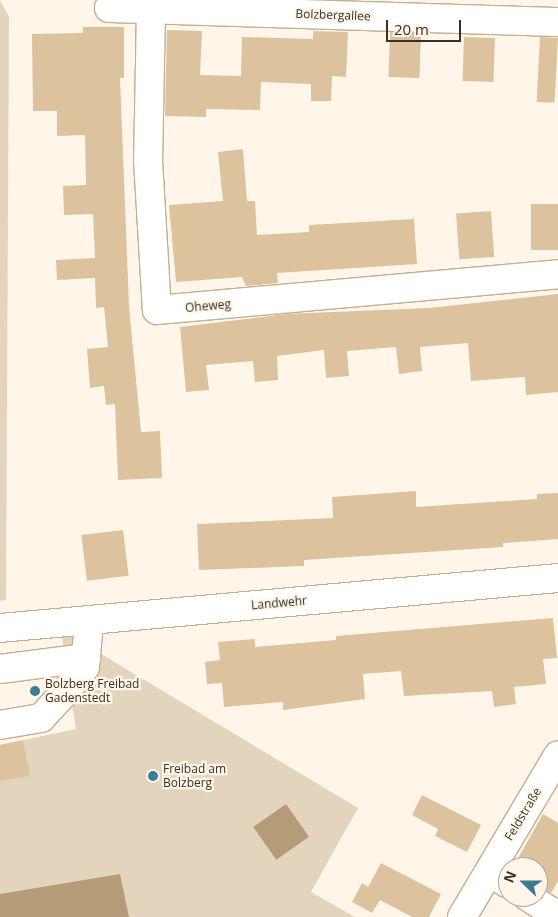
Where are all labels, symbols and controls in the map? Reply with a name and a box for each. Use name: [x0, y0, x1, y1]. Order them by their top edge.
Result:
street label: Bolzbergallee: [295, 6, 371, 24]
scale bar: [388, 10, 463, 42]
text: 20 m: [394, 19, 429, 39]
street label: Oheweg: [184, 297, 232, 315]
street label: Landwehr: [251, 593, 307, 613]
place label: Bolzberg Freibad Gadenstedt: [45, 677, 139, 705]
marker: Bolzberg Freibad Gadenstedt: [29, 685, 41, 697]
place label: Freibad am Bolzberg: [163, 762, 226, 790]
marker: Freibad am Bolzberg: [147, 770, 159, 782]
street label: Feldstraße: [502, 785, 544, 843]
north arrow: [498, 857, 548, 907]
text: N: [499, 868, 520, 885]

